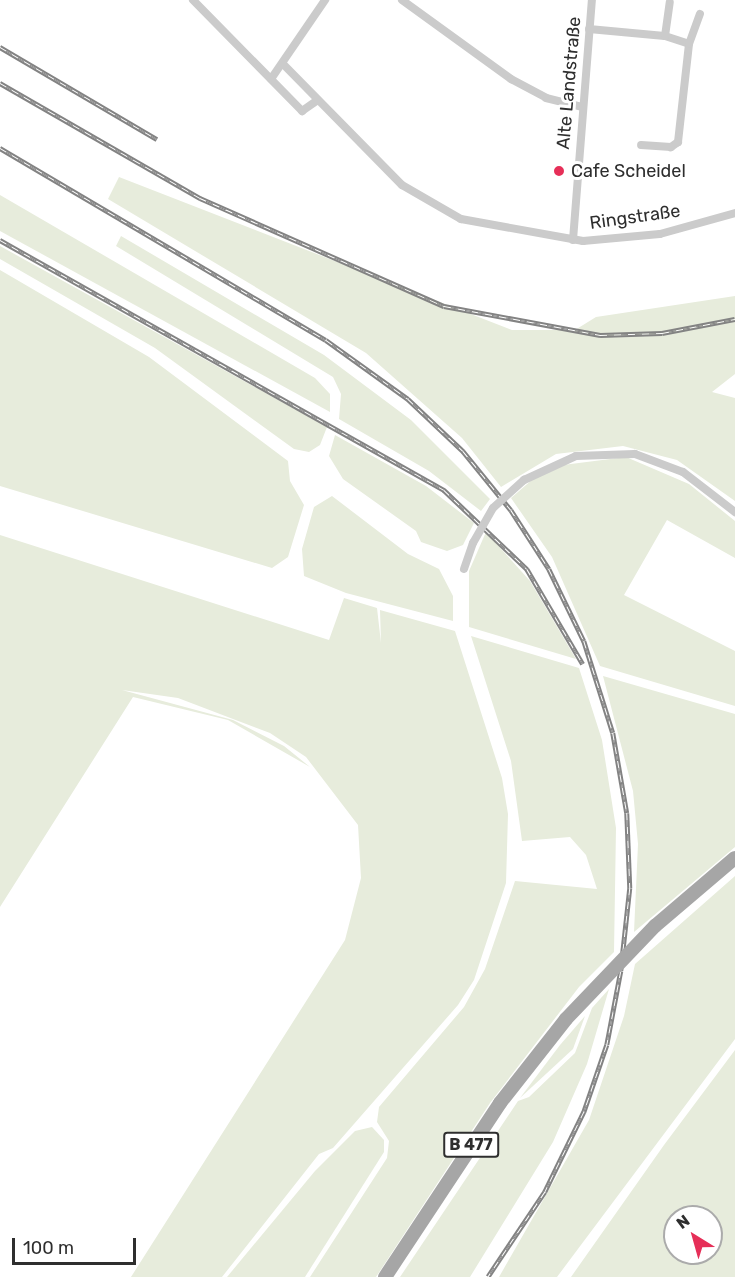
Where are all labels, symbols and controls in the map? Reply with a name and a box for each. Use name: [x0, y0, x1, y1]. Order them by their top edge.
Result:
street label: Alte Landstraße: [552, 16, 586, 150]
place label: Cafe Scheidel: [571, 160, 686, 182]
marker: Cafe Scheidel: [552, 164, 566, 178]
street label: Ringstraße: [588, 200, 682, 234]
road number: B 477: [442, 1132, 500, 1158]
north arrow: [663, 1205, 723, 1265]
text: N: [673, 1211, 693, 1233]
scale bar: [15, 1226, 140, 1264]
text: 100 m: [23, 1237, 74, 1259]

